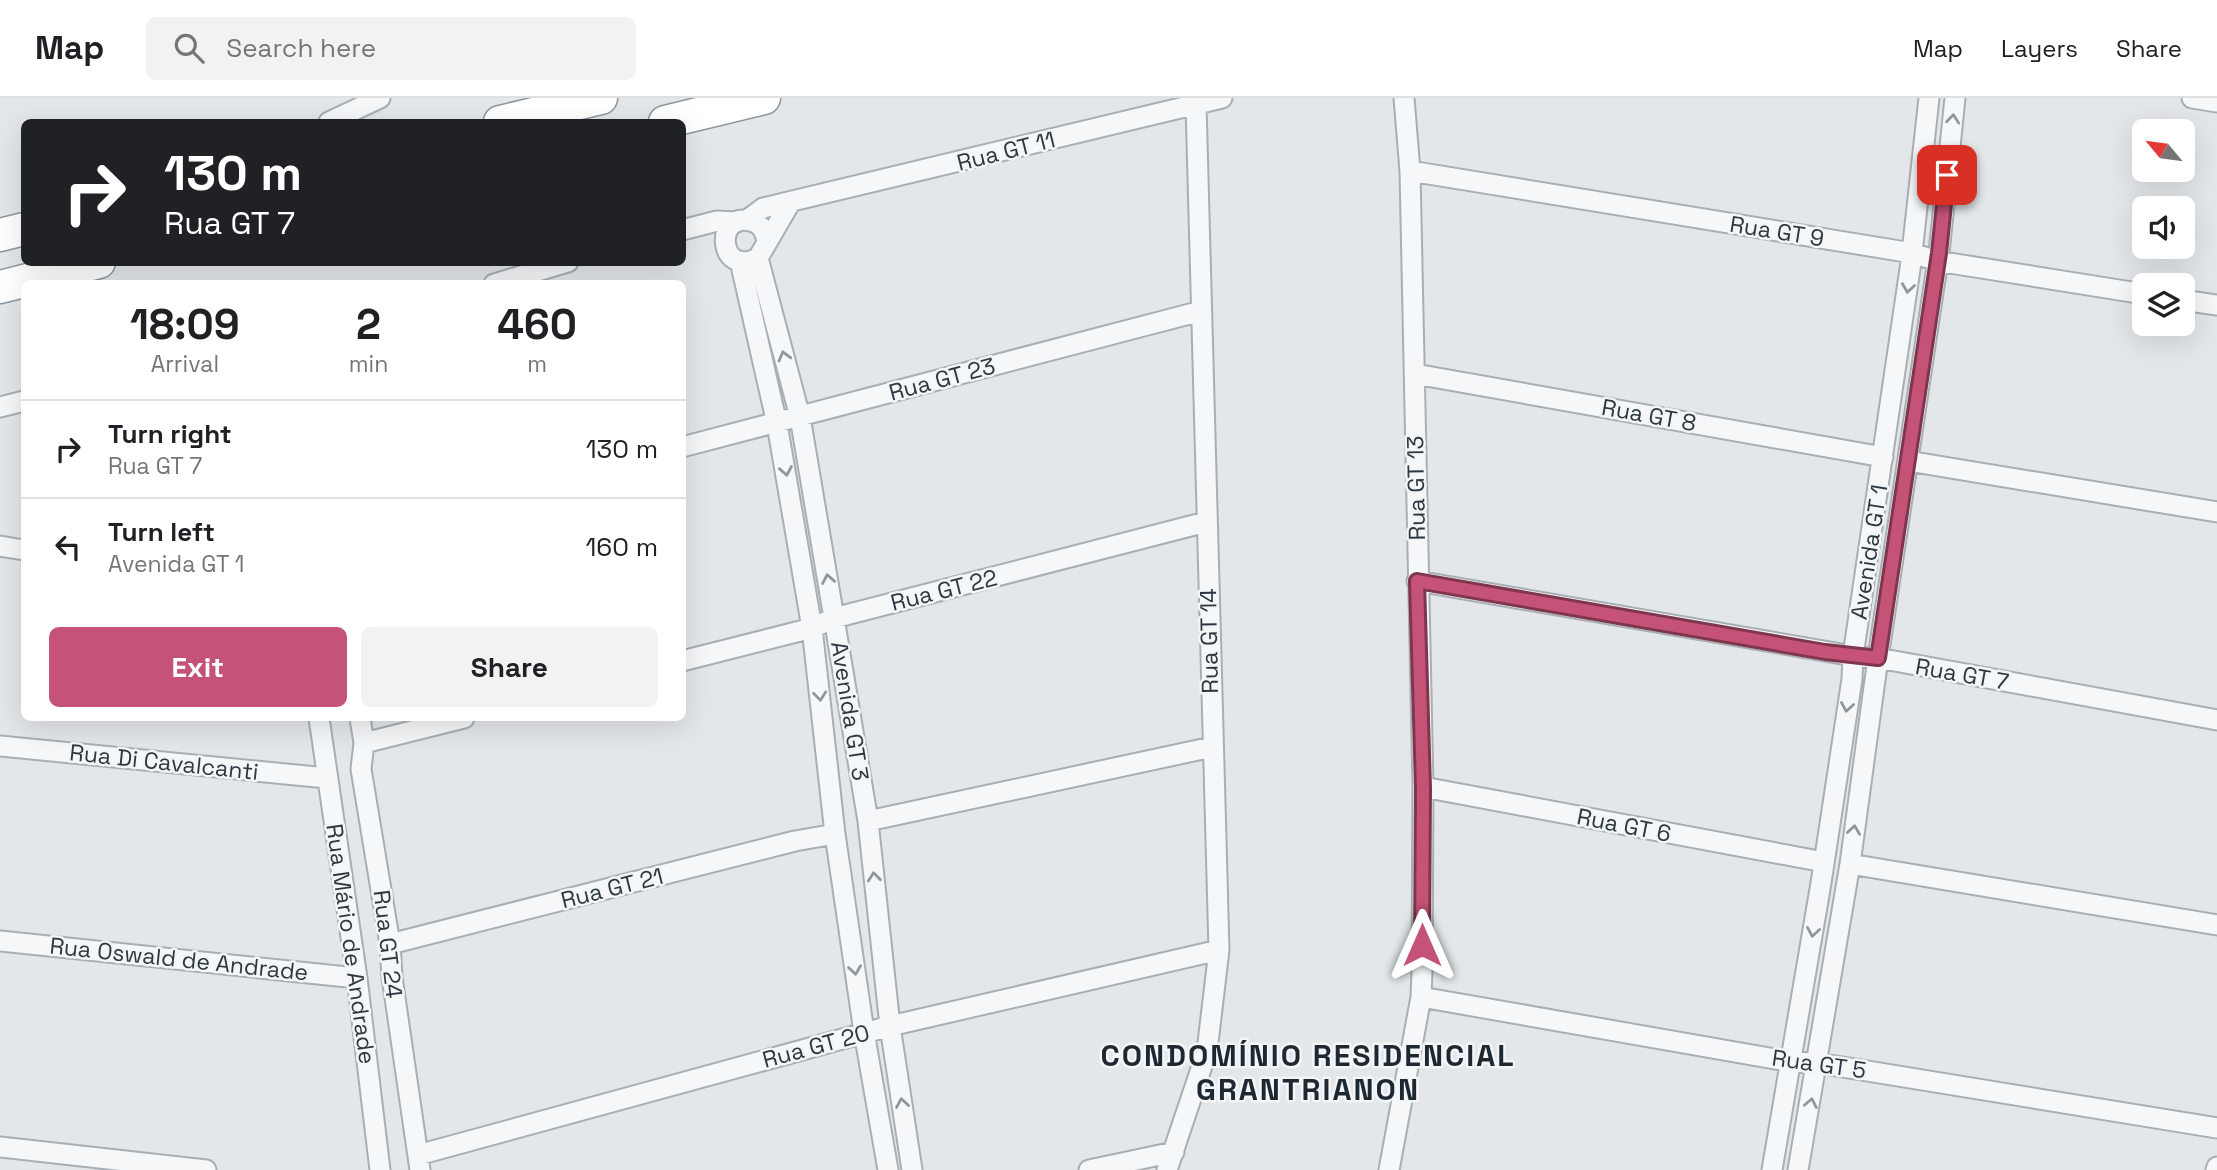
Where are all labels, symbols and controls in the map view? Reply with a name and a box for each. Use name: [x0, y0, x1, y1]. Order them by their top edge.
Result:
search box: [146, 17, 636, 80]
text: Map: [35, 27, 104, 69]
icon: search: [170, 29, 208, 67]
text: Search here: [226, 31, 376, 65]
text: Map: [1913, 33, 1963, 64]
text: Layers: [2001, 33, 2078, 64]
text: Share: [2116, 33, 2182, 64]
one-way arrow: [1945, 114, 1960, 125]
north arrow: [2132, 119, 2194, 182]
map controls: [2132, 119, 2195, 336]
street label: Rua GT 11: [954, 124, 1058, 178]
text: 130 m: [164, 142, 302, 204]
pin: [1917, 145, 1977, 205]
icon: right: [49, 147, 140, 238]
icon: arrive: [1928, 156, 1966, 194]
button: sound: [2132, 196, 2195, 259]
text: Rua GT 7: [164, 203, 295, 243]
street label: Rua GT 9: [1728, 209, 1826, 253]
button: layers: [2132, 273, 2195, 336]
one-way arrow: [1901, 282, 1916, 293]
text: 18:09: [130, 298, 240, 351]
text: 2: [356, 298, 381, 351]
text: 460: [497, 298, 577, 351]
text: Arrival: [151, 349, 219, 379]
text: min: [349, 349, 388, 379]
text: m: [527, 349, 547, 379]
one-way arrow: [778, 350, 792, 362]
street label: Rua GT 23: [886, 350, 998, 408]
street label: Rua GT 8: [1599, 392, 1699, 438]
text: Turn right: [108, 417, 232, 451]
icon: right: [49, 430, 87, 468]
text: 130 m: [586, 432, 658, 466]
street label: Rua GT 13: [1400, 435, 1432, 541]
text: Rua GT 7: [108, 451, 202, 481]
one-way arrow: [778, 465, 793, 477]
street label: Avenida GT 1: [1844, 482, 1894, 622]
text: Turn left: [108, 515, 215, 549]
icon: left: [49, 528, 87, 566]
text: 160 m: [586, 530, 658, 564]
text: Avenida GT 1: [108, 549, 244, 579]
street label: Rua GT 22: [888, 562, 1000, 618]
one-way arrow: [821, 574, 836, 585]
street label: Rua GT 14: [1193, 588, 1225, 694]
button: Exit: [49, 627, 347, 707]
button: Share: [361, 627, 658, 707]
street label: Avenida GT 3: [824, 639, 876, 783]
street label: Rua GT 7: [1913, 651, 2011, 697]
one-way arrow: [812, 691, 827, 702]
one-way arrow: [1840, 701, 1855, 713]
street label: Rua Di Cavalcanti: [68, 737, 260, 787]
street label: Rua GT 6: [1574, 801, 1674, 849]
street label: Rua Mário de Andrade: [319, 822, 383, 1066]
one-way arrow: [1846, 824, 1861, 836]
street label: Rua GT 21: [558, 861, 666, 915]
one-way arrow: [867, 871, 882, 882]
street label: Rua GT 24: [366, 888, 410, 1000]
position arrow: [1385, 908, 1459, 982]
one-way arrow: [1806, 926, 1821, 937]
street label: Rua Oswald de Andrade: [48, 930, 310, 988]
one-way arrow: [848, 964, 863, 976]
street label: Rua GT 20: [759, 1017, 873, 1075]
district label: CONDOMÍNIO RESIDENCIAL GRANTRIANON: [1100, 1036, 1516, 1109]
street label: Rua GT 5: [1770, 1043, 1868, 1085]
one-way arrow: [894, 1097, 909, 1108]
one-way arrow: [1802, 1097, 1817, 1109]

